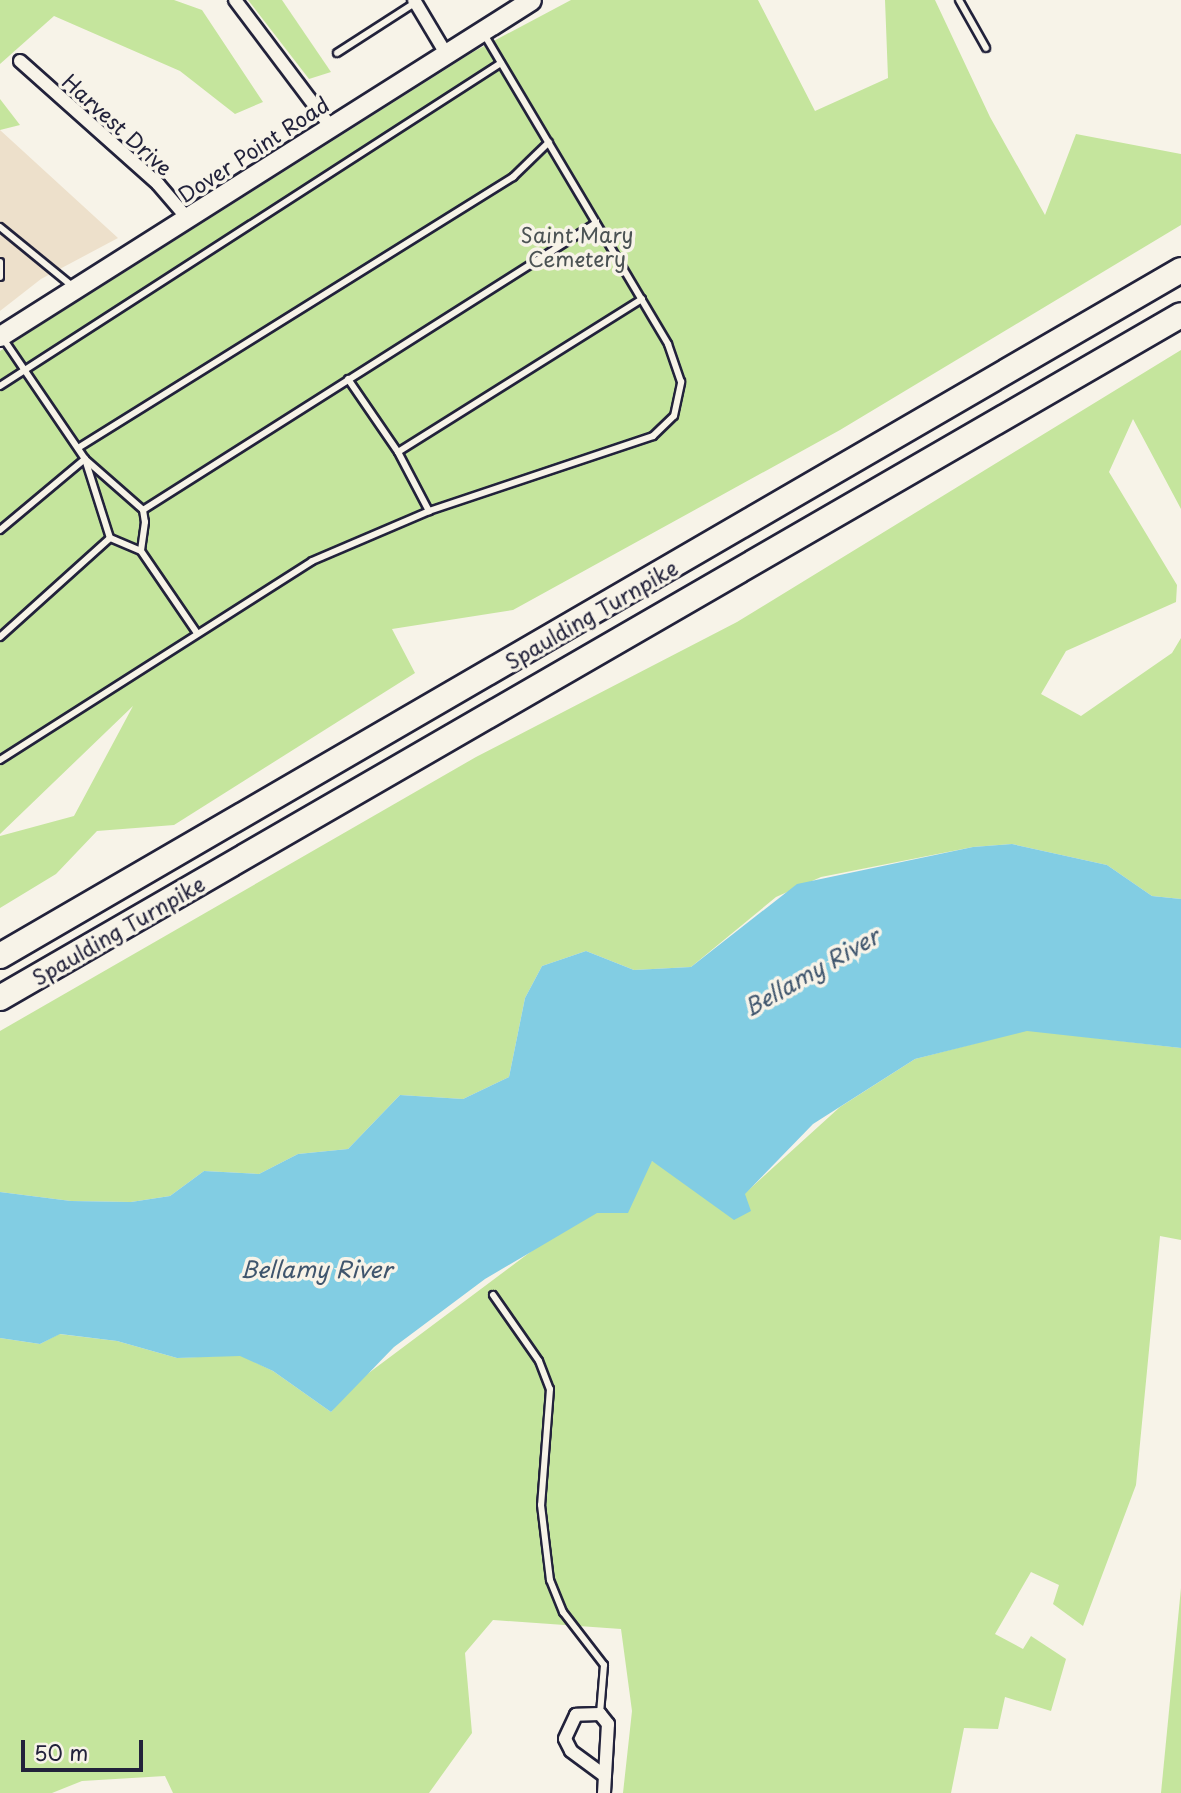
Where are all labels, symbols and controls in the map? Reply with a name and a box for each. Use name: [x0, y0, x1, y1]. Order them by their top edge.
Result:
street label: Harvest Drive: [58, 68, 178, 180]
street label: Dover Point Road: [173, 91, 333, 207]
park label: Saint Mary Cemetery: [520, 221, 634, 271]
street label: Spaulding Turnpike: [500, 554, 682, 674]
street label: Spaulding Turnpike: [27, 870, 209, 990]
water label: Bellamy River: [738, 922, 884, 1022]
water label: Bellamy River: [239, 1255, 393, 1283]
scale bar: [24, 1727, 147, 1771]
text: 50 m: [34, 1736, 88, 1768]

